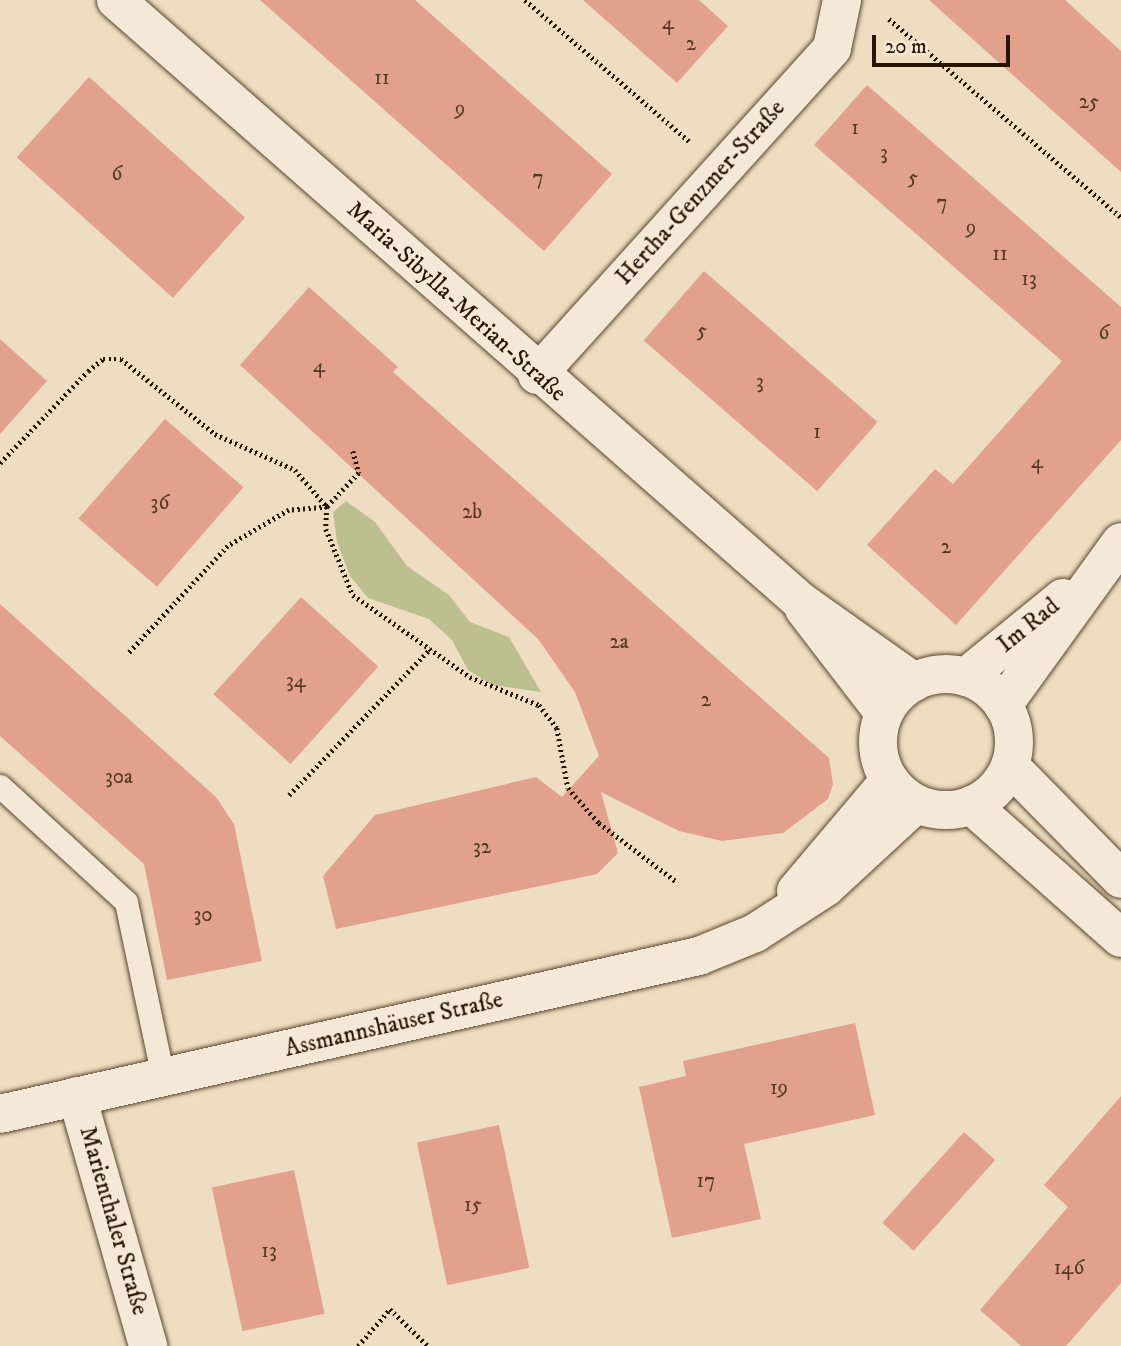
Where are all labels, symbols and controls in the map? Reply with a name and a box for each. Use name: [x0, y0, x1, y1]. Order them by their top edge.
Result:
house number: 4: [662, 10, 674, 36]
scale bar: [876, 21, 1014, 65]
house number: 2: [686, 31, 696, 57]
text: 20 m: [885, 34, 927, 60]
house number: 11: [374, 65, 390, 91]
house number: 25: [1079, 89, 1099, 115]
street label: Hertha-Genzmer-Straße: [610, 95, 792, 291]
house number: 9: [455, 96, 465, 122]
house number: 1: [851, 115, 859, 141]
house number: 3: [880, 140, 888, 166]
house number: 6: [112, 161, 122, 187]
house number: 7: [532, 165, 544, 191]
house number: 5: [908, 165, 918, 191]
house number: 7: [936, 190, 948, 216]
street label: Maria-Sibylla-Merian-Straße: [340, 196, 572, 408]
house number: 9: [966, 215, 976, 241]
house number: 11: [992, 241, 1008, 267]
house number: 13: [1021, 266, 1037, 292]
house number: 5: [697, 318, 707, 344]
house number: 6: [1099, 320, 1109, 346]
house number: 4: [313, 353, 325, 379]
house number: 3: [756, 369, 764, 395]
house number: 1: [813, 419, 821, 445]
house number: 4: [1031, 449, 1043, 475]
house number: 36: [151, 490, 169, 516]
house number: 2b: [462, 499, 482, 525]
house number: 2: [941, 534, 951, 560]
street label: Im Rad: [992, 592, 1066, 660]
house number: 2a: [609, 629, 629, 655]
house number: 34: [286, 668, 306, 694]
house number: 2: [701, 687, 711, 713]
house number: 30a: [105, 764, 133, 790]
house number: 32: [473, 834, 491, 860]
house number: 30: [193, 902, 213, 928]
street label: Assmannshäuser Straße: [282, 986, 506, 1064]
house number: 19: [770, 1075, 788, 1101]
street label: Marienthaler Straße: [72, 1123, 154, 1319]
house number: 17: [697, 1168, 715, 1194]
house number: 15: [464, 1192, 482, 1218]
house number: 13: [261, 1238, 277, 1264]
house number: 146: [1054, 1255, 1084, 1281]

